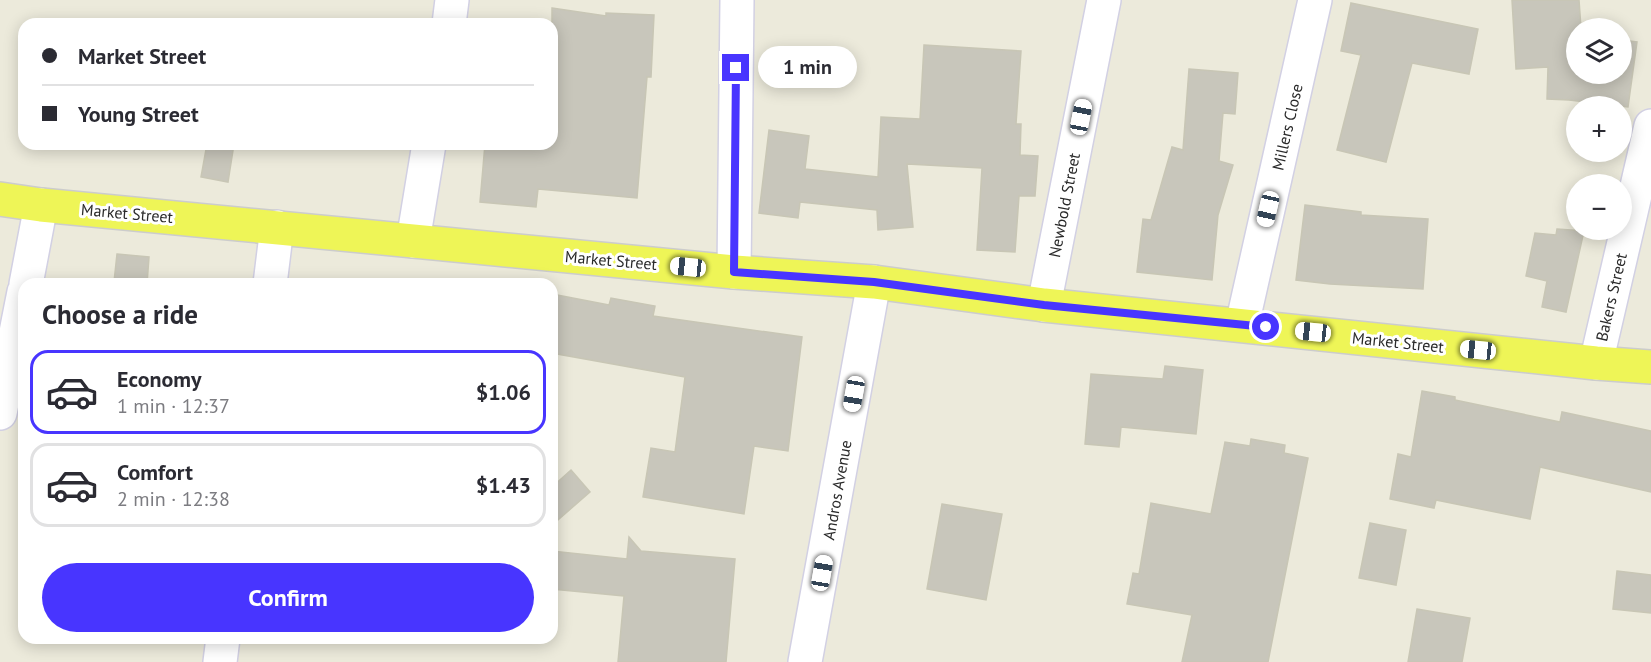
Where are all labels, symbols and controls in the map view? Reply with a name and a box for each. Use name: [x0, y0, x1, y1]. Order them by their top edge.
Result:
map controls: [1566, 18, 1632, 240]
button: layers: [1566, 18, 1632, 84]
text: Market Street: [78, 42, 206, 70]
callout: 1 min: [757, 47, 856, 89]
route end: [722, 54, 749, 81]
text: 1 min: [783, 54, 832, 80]
street label: Millers Close: [1267, 82, 1307, 172]
button: +: [1566, 96, 1632, 162]
car: [1069, 98, 1093, 136]
text: Young Street: [78, 100, 199, 128]
street label: Newbold Street: [1044, 150, 1084, 259]
button: −: [1566, 174, 1632, 240]
car: [1255, 189, 1281, 229]
street label: Market Street: [80, 199, 174, 227]
street label: Market Street: [564, 246, 658, 274]
street label: Bakers Street: [1591, 250, 1631, 343]
car: [669, 256, 707, 278]
text: Choose a ride: [42, 297, 198, 331]
route start: [1252, 313, 1279, 340]
car: [1294, 321, 1332, 343]
street label: Market Street: [1351, 327, 1445, 357]
car: [1459, 339, 1497, 361]
icon: car: [45, 365, 99, 419]
text: Economy: [117, 365, 201, 393]
car: [842, 375, 866, 413]
text: $1.06: [476, 378, 531, 406]
text: 1 min · 12:37: [117, 393, 230, 419]
street label: Andros Avenue: [818, 438, 856, 542]
icon: car: [45, 458, 99, 512]
text: Comfort: [117, 458, 193, 486]
text: $1.43: [476, 471, 531, 499]
text: 2 min · 12:38: [117, 486, 230, 512]
car: [810, 554, 834, 592]
button: Confirm: [42, 563, 534, 632]

